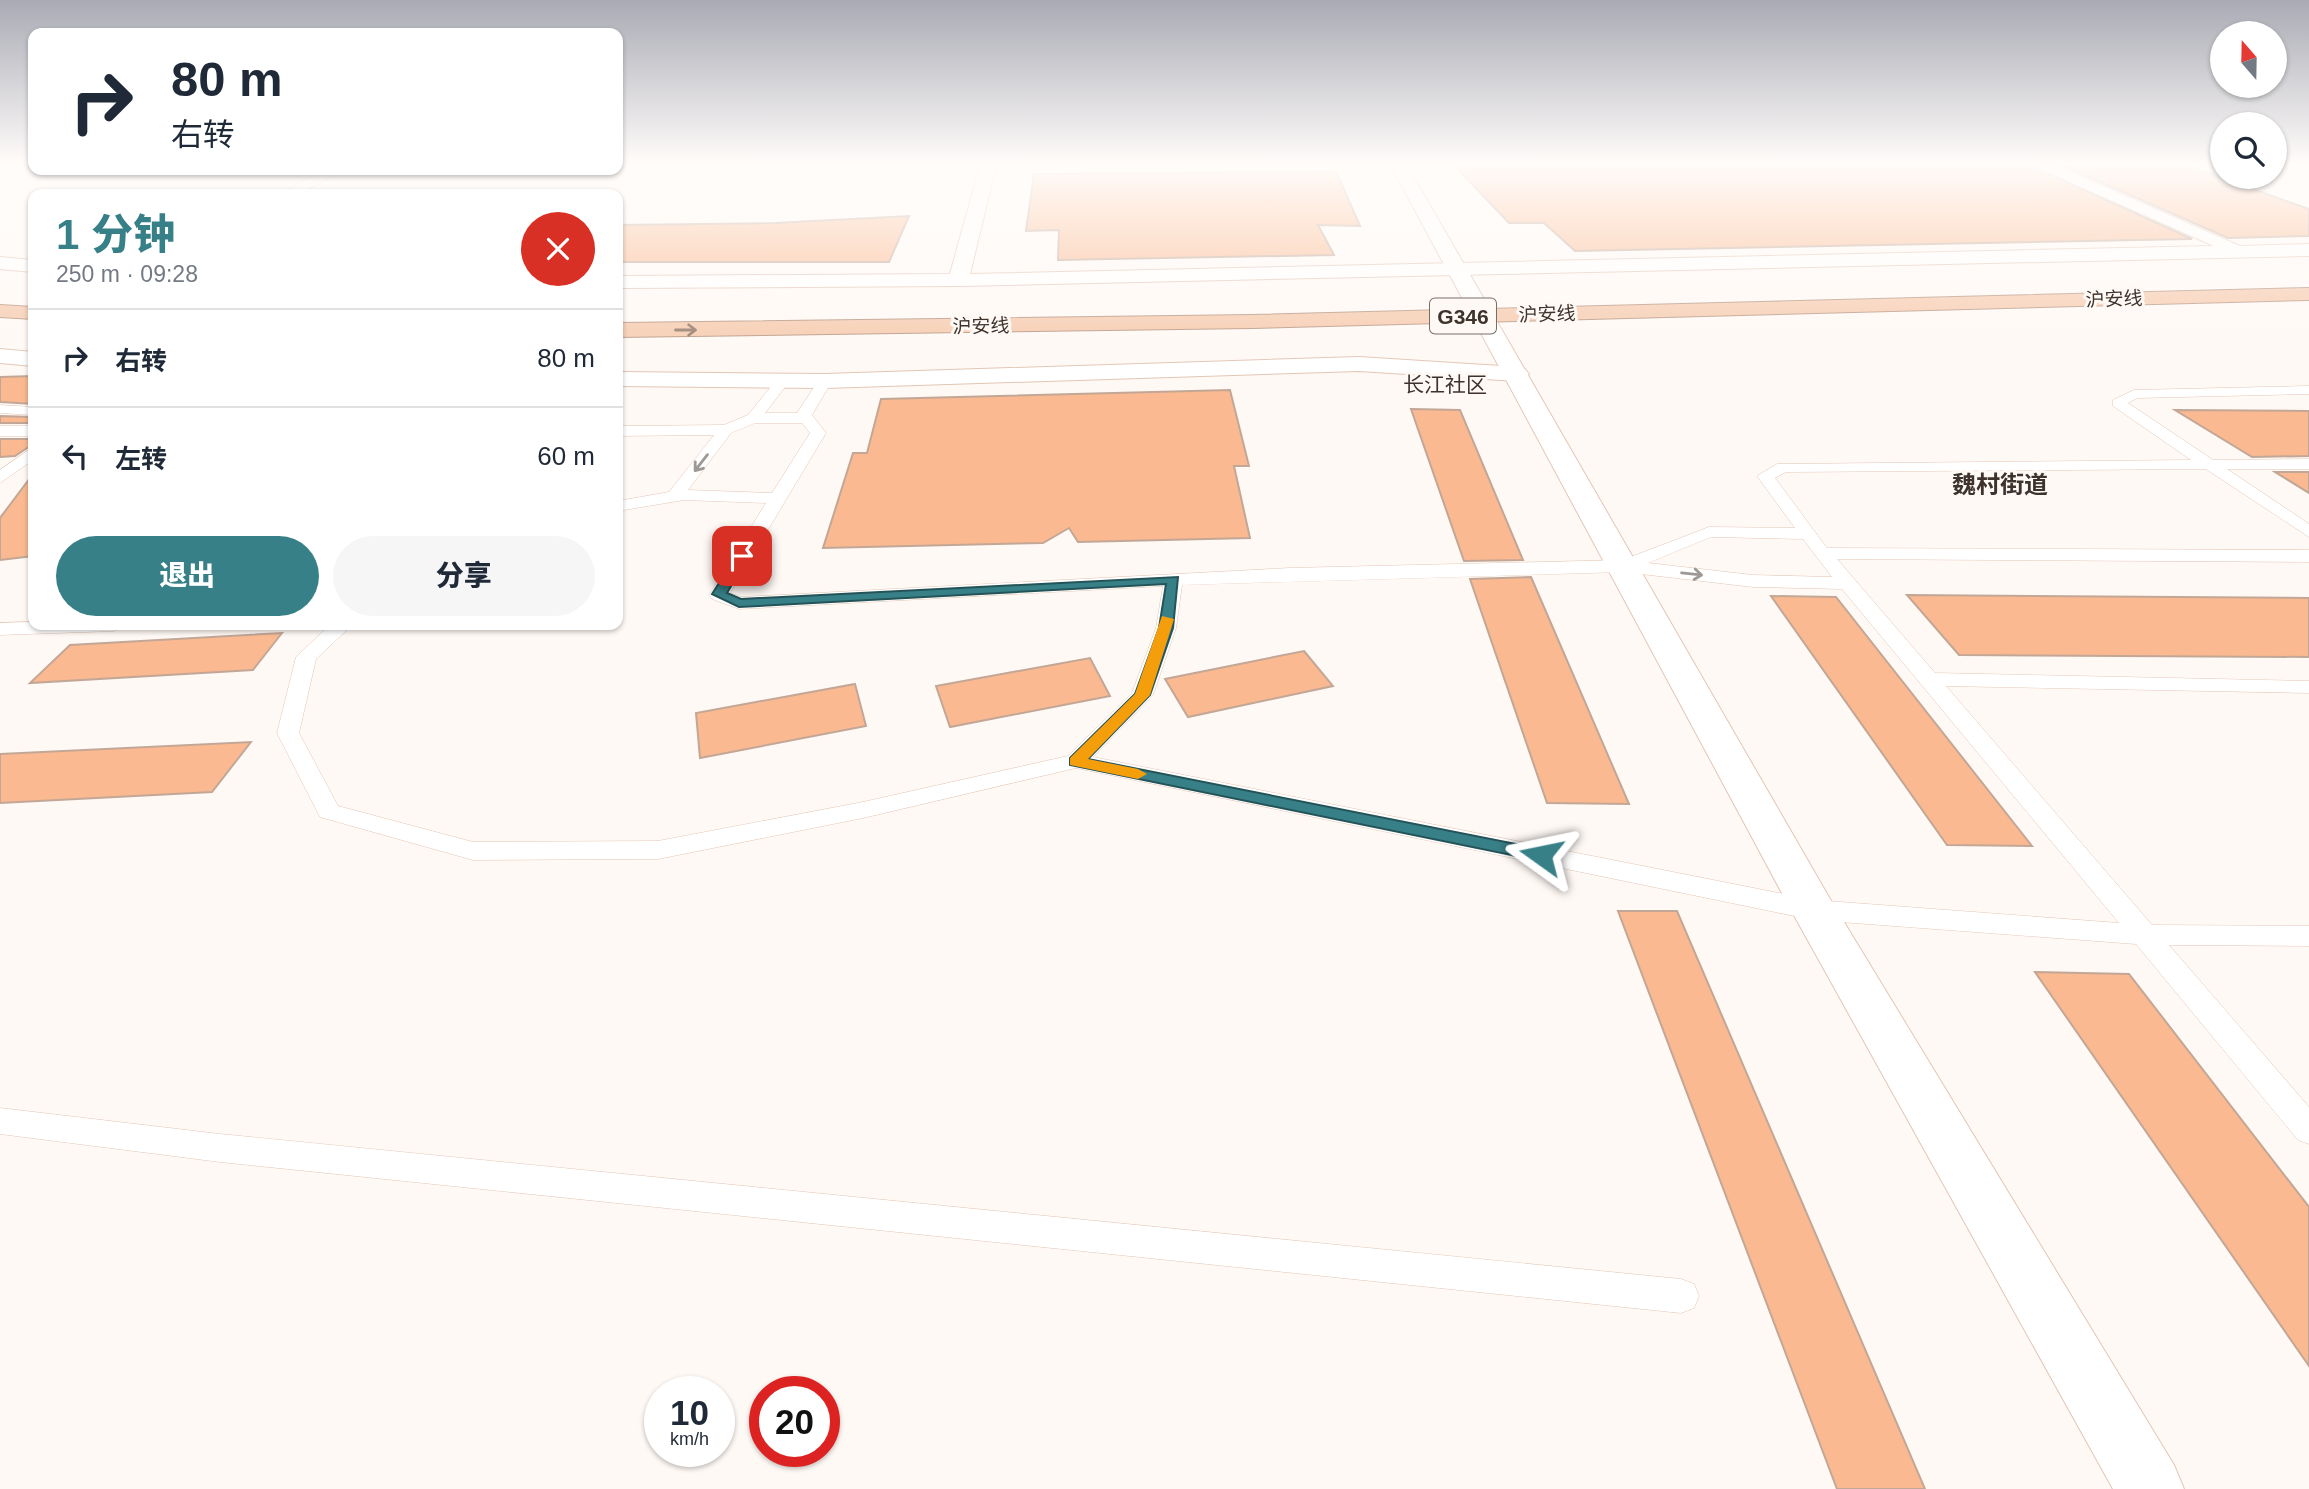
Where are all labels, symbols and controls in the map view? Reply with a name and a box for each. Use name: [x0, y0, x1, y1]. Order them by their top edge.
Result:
north arrow: [2210, 21, 2287, 98]
map controls: [2210, 21, 2287, 189]
text: 80 m: [171, 52, 283, 106]
icon: right: [56, 56, 147, 147]
button: search: [2210, 112, 2287, 189]
text: 右转: [171, 117, 235, 153]
text: 1 分钟: [56, 211, 175, 258]
button: close: [521, 212, 595, 286]
text: 250 m · 09:28: [56, 261, 198, 287]
street label: 沪安线: [2085, 288, 2143, 310]
road number: G346: [1430, 298, 1496, 334]
street label: 沪安线: [1518, 303, 1576, 325]
street label: 沪安线: [952, 315, 1010, 337]
one-way arrow: [674, 323, 697, 337]
icon: right: [56, 339, 94, 377]
text: 80 m: [537, 343, 595, 373]
text: 右转: [115, 346, 167, 376]
district label: 长江社区: [1403, 373, 1487, 396]
icon: left: [56, 437, 94, 475]
text: 60 m: [537, 441, 595, 471]
text: 左转: [115, 444, 167, 474]
one-way arrow: [693, 453, 708, 472]
district label: 魏村街道: [1952, 471, 2048, 498]
pin: [712, 526, 772, 586]
button: 退出: [56, 536, 319, 616]
button: 分享: [333, 536, 595, 616]
icon: arrive: [723, 537, 761, 575]
one-way arrow: [1680, 568, 1702, 581]
position arrow: [1504, 818, 1578, 892]
speed limit sign: 20: [749, 1376, 840, 1467]
text: 10: [670, 1393, 709, 1432]
text: km/h: [670, 1429, 709, 1449]

